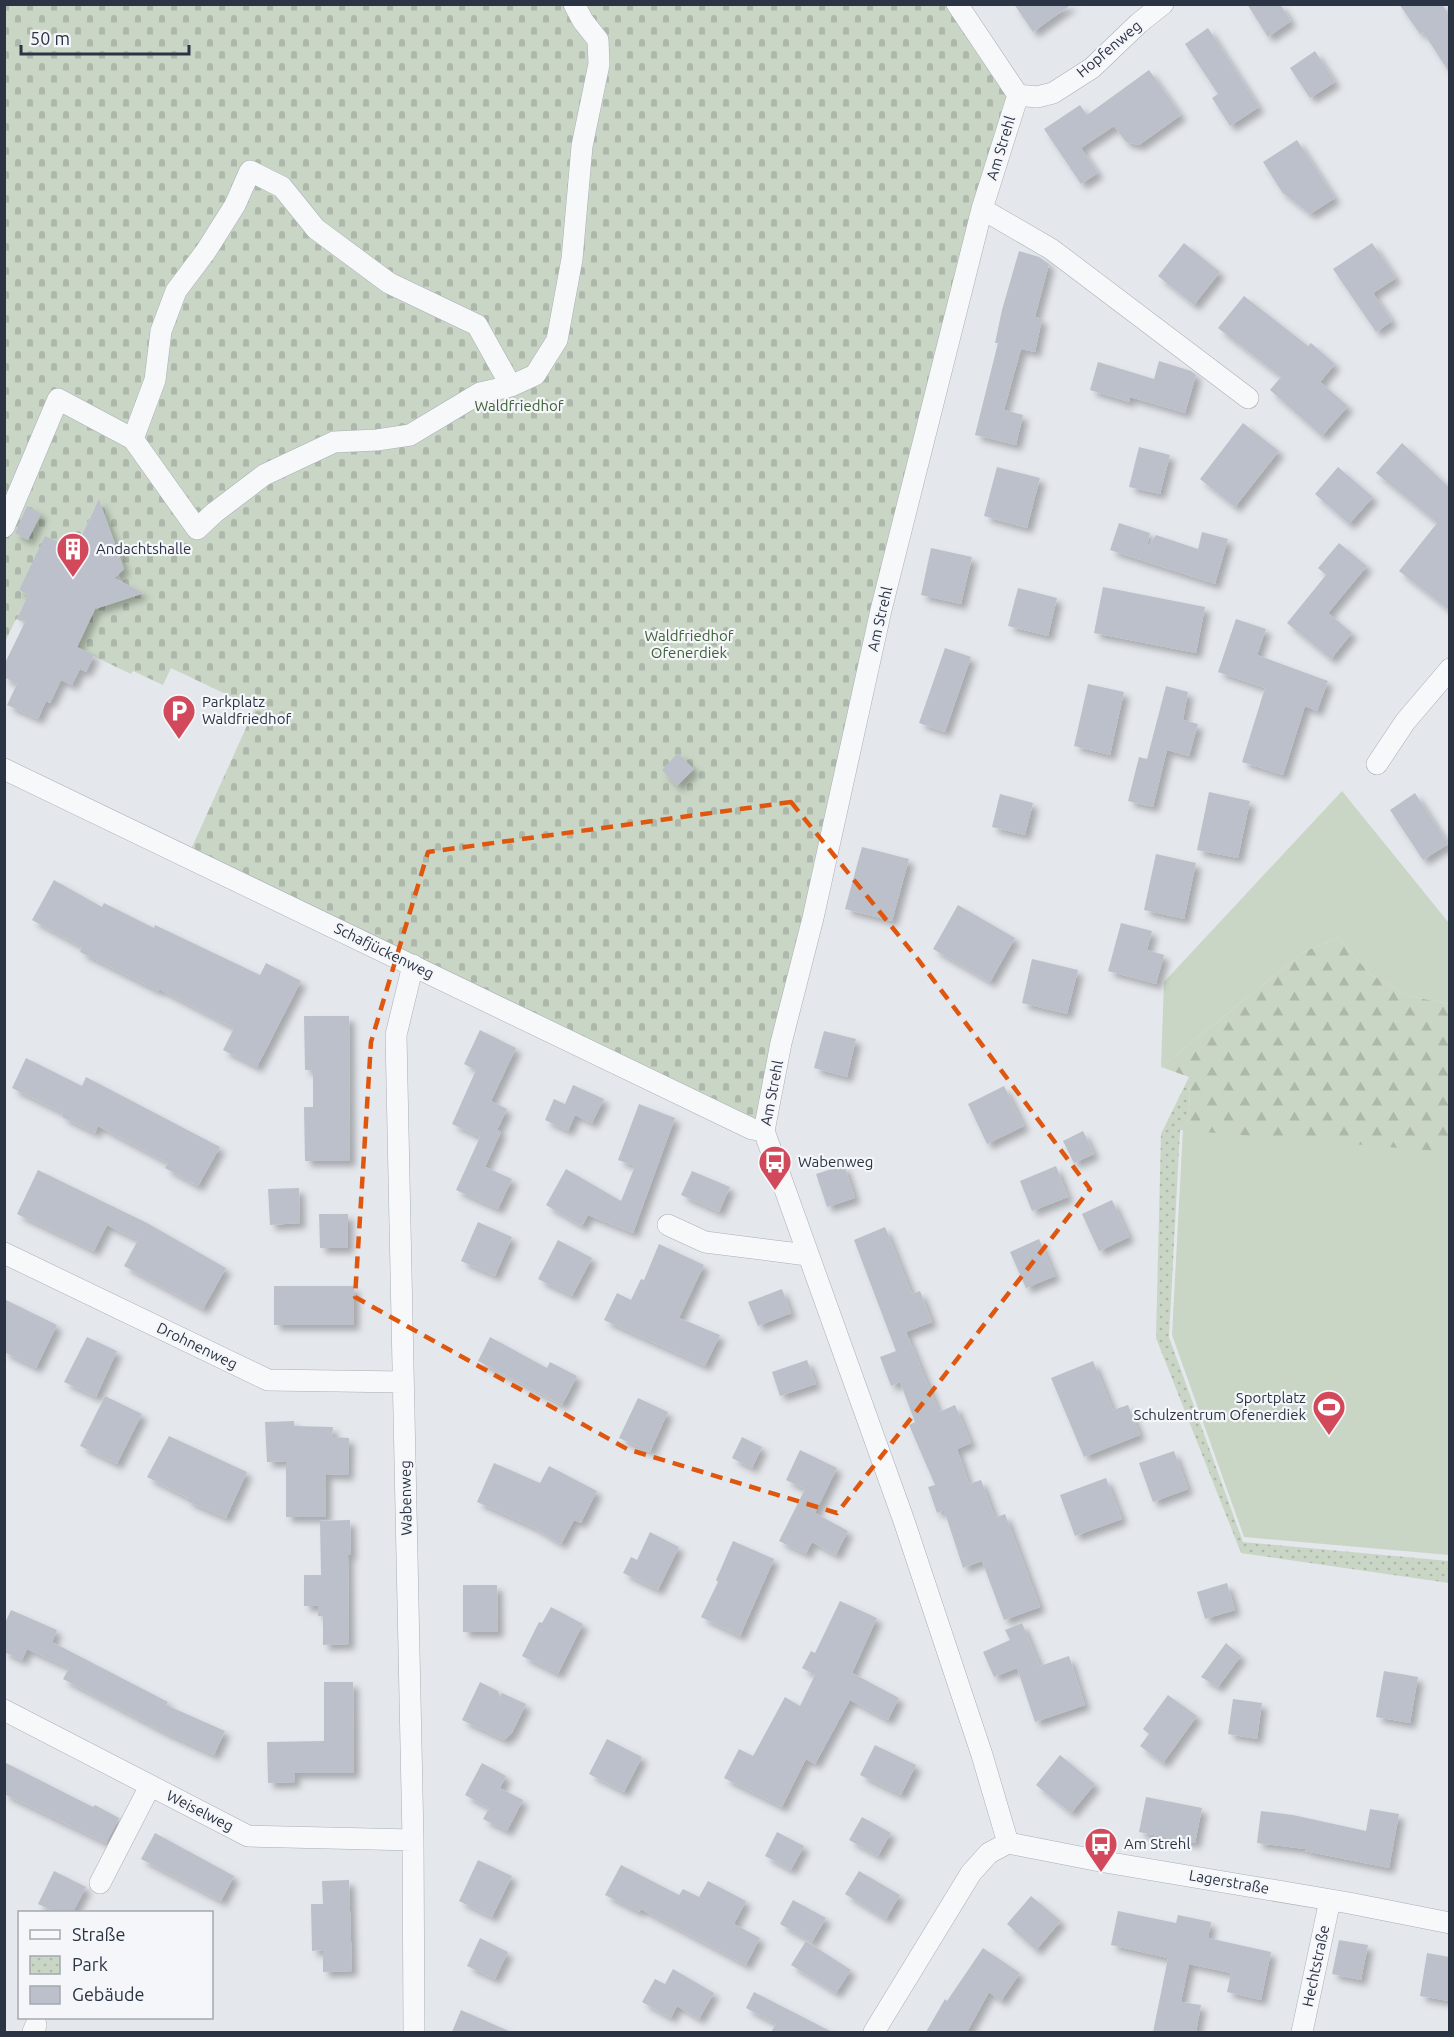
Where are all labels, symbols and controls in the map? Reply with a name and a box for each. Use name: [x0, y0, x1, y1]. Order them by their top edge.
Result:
street label: Hopfenweg: [1073, 17, 1144, 81]
scale bar: [21, 18, 189, 56]
text: 50 m: [30, 28, 70, 48]
street label: Am Strehl: [983, 114, 1018, 182]
park label: Waldfriedhof: [474, 397, 564, 414]
building icon: Andachtshalle: [55, 531, 91, 578]
place label: Andachtshalle: [96, 540, 191, 557]
street label: Am Strehl: [864, 585, 895, 653]
park label: Waldfriedhof Ofenerdiek: [644, 627, 734, 661]
parking icon: Parkplatz Waldfriedhof: [161, 693, 197, 740]
place label: Parkplatz Waldfriedhof: [202, 693, 291, 727]
street label: Schafjückenweg: [332, 919, 437, 982]
street label: Am Strehl: [757, 1059, 786, 1127]
bus stop icon: Wabenweg: [757, 1144, 793, 1191]
place label: Wabenweg: [798, 1153, 873, 1170]
street label: Drohnenweg: [154, 1319, 240, 1372]
place label: Sportplatz Schulzentrum Ofenerdiek: [1134, 1389, 1306, 1423]
sports icon: Sportplatz Schulzentrum Ofenerdiek: [1311, 1389, 1347, 1436]
street label: Wabenweg: [396, 1460, 415, 1536]
street label: Weiselweg: [164, 1786, 237, 1835]
bus stop icon: Am Strehl: [1083, 1826, 1119, 1873]
place label: Am Strehl: [1124, 1835, 1190, 1852]
street label: Lagerstraße: [1188, 1866, 1270, 1897]
legend: [18, 1911, 213, 2019]
street label: Hechtstraße: [1299, 1923, 1332, 2008]
text: Straße: [72, 1924, 125, 1944]
text: Park: [72, 1954, 108, 1974]
text: Gebäude: [72, 1984, 144, 2004]

